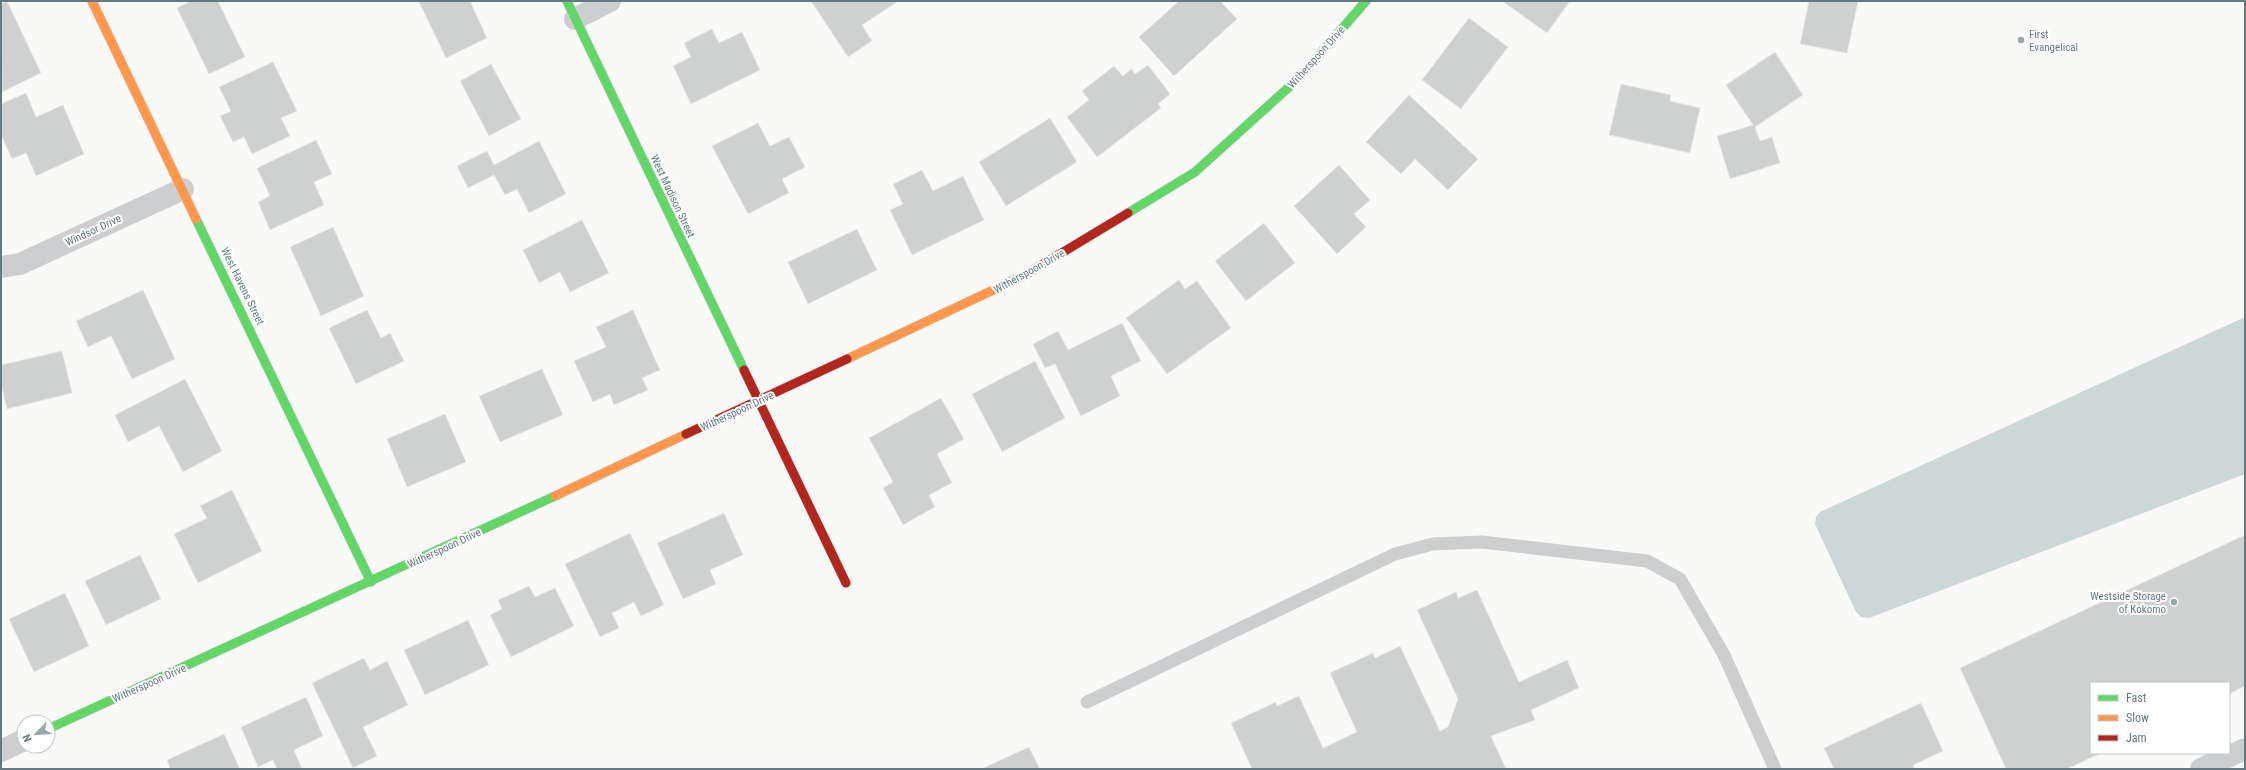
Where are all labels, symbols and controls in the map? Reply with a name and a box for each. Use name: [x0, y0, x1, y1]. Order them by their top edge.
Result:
street label: Witherspoon Drive: [1285, 24, 1348, 91]
place label: First Evangelical: [2029, 28, 2078, 54]
marker: First Evangelical: [2016, 35, 2026, 45]
street label: West Madison Street: [648, 153, 697, 240]
street label: Windsor Drive: [63, 212, 123, 249]
street label: West Havens Street: [218, 245, 267, 327]
street label: Witherspoon Drive: [991, 247, 1067, 296]
street label: Witherspoon Drive: [699, 389, 776, 434]
street label: Witherspoon Drive: [406, 526, 483, 571]
place label: Westside Storage of Kokomo: [2090, 590, 2166, 616]
marker: Westside Storage of Kokomo: [2169, 597, 2179, 607]
street label: Witherspoon Drive: [110, 661, 188, 706]
legend: [2090, 682, 2230, 754]
text: Fast: [2126, 691, 2147, 705]
text: Slow: [2126, 711, 2149, 725]
north arrow: [16, 714, 56, 754]
text: Jam: [2126, 731, 2147, 745]
text: N: [20, 732, 35, 744]

